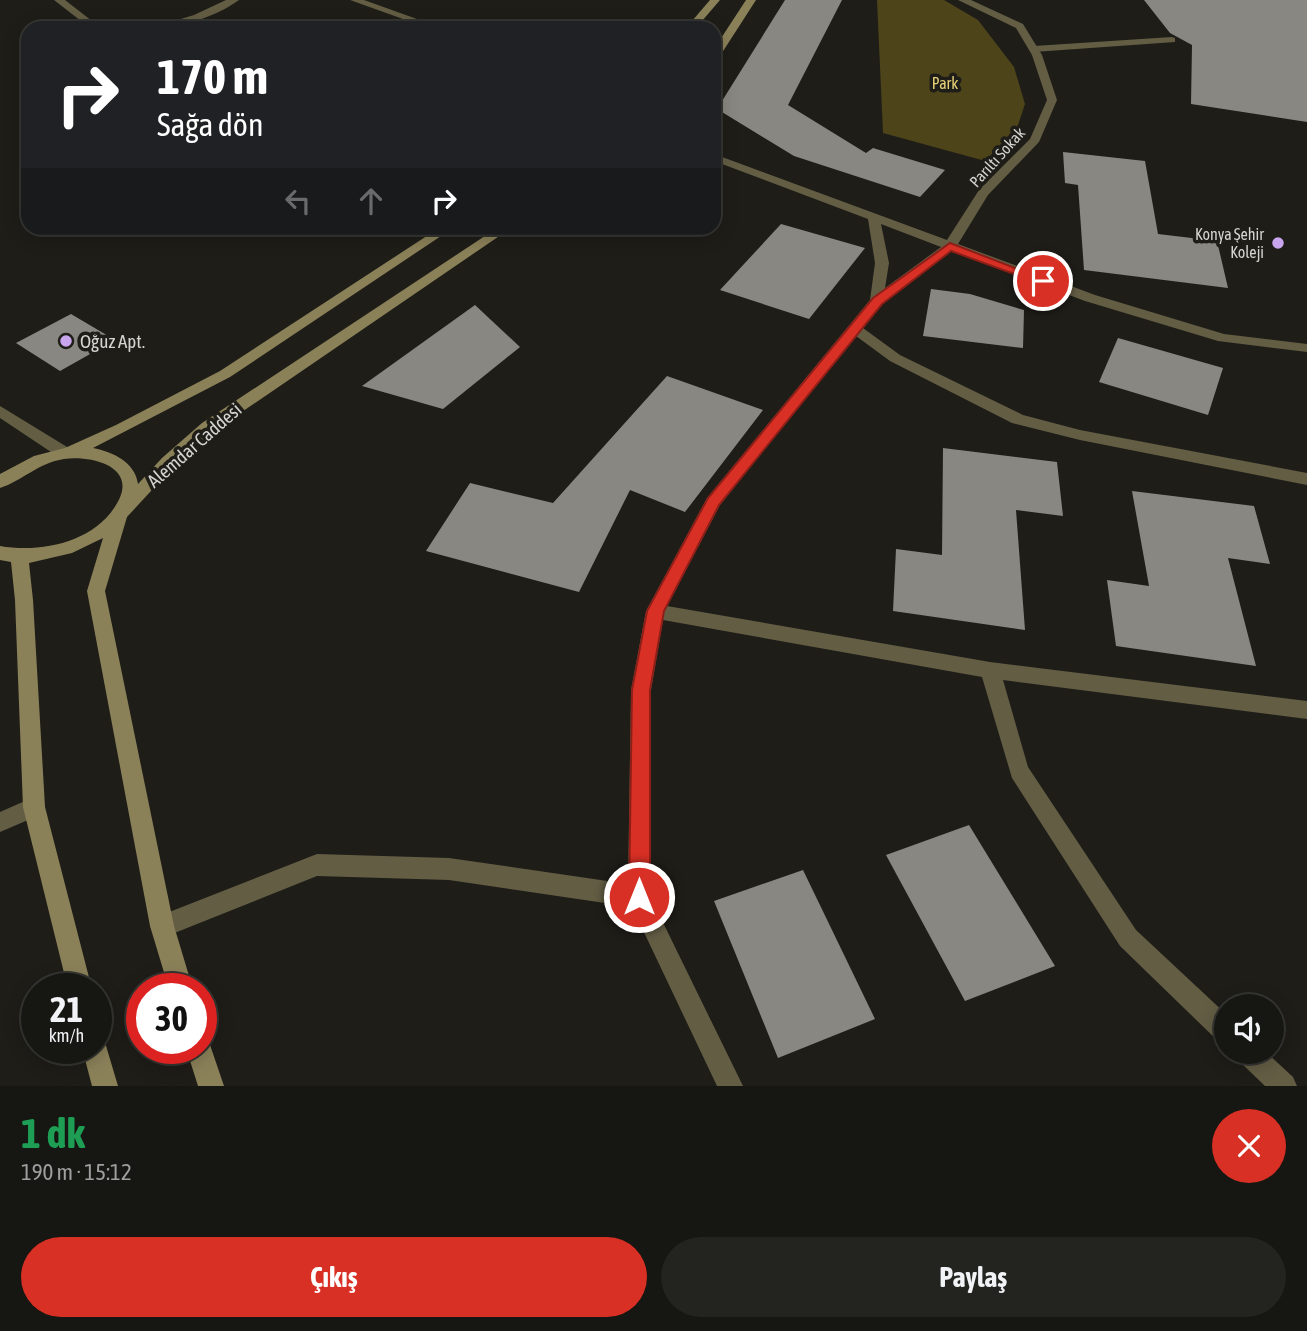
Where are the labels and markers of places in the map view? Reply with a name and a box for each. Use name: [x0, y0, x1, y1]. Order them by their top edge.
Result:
place label: Konya Şehir Koleji: [1195, 225, 1264, 262]
marker: Konya Şehir Koleji: [1270, 235, 1286, 251]
pin: [1013, 251, 1073, 311]
place label: Oğuz Apt.: [80, 330, 145, 352]
marker: Oğuz Apt.: [58, 333, 74, 349]

